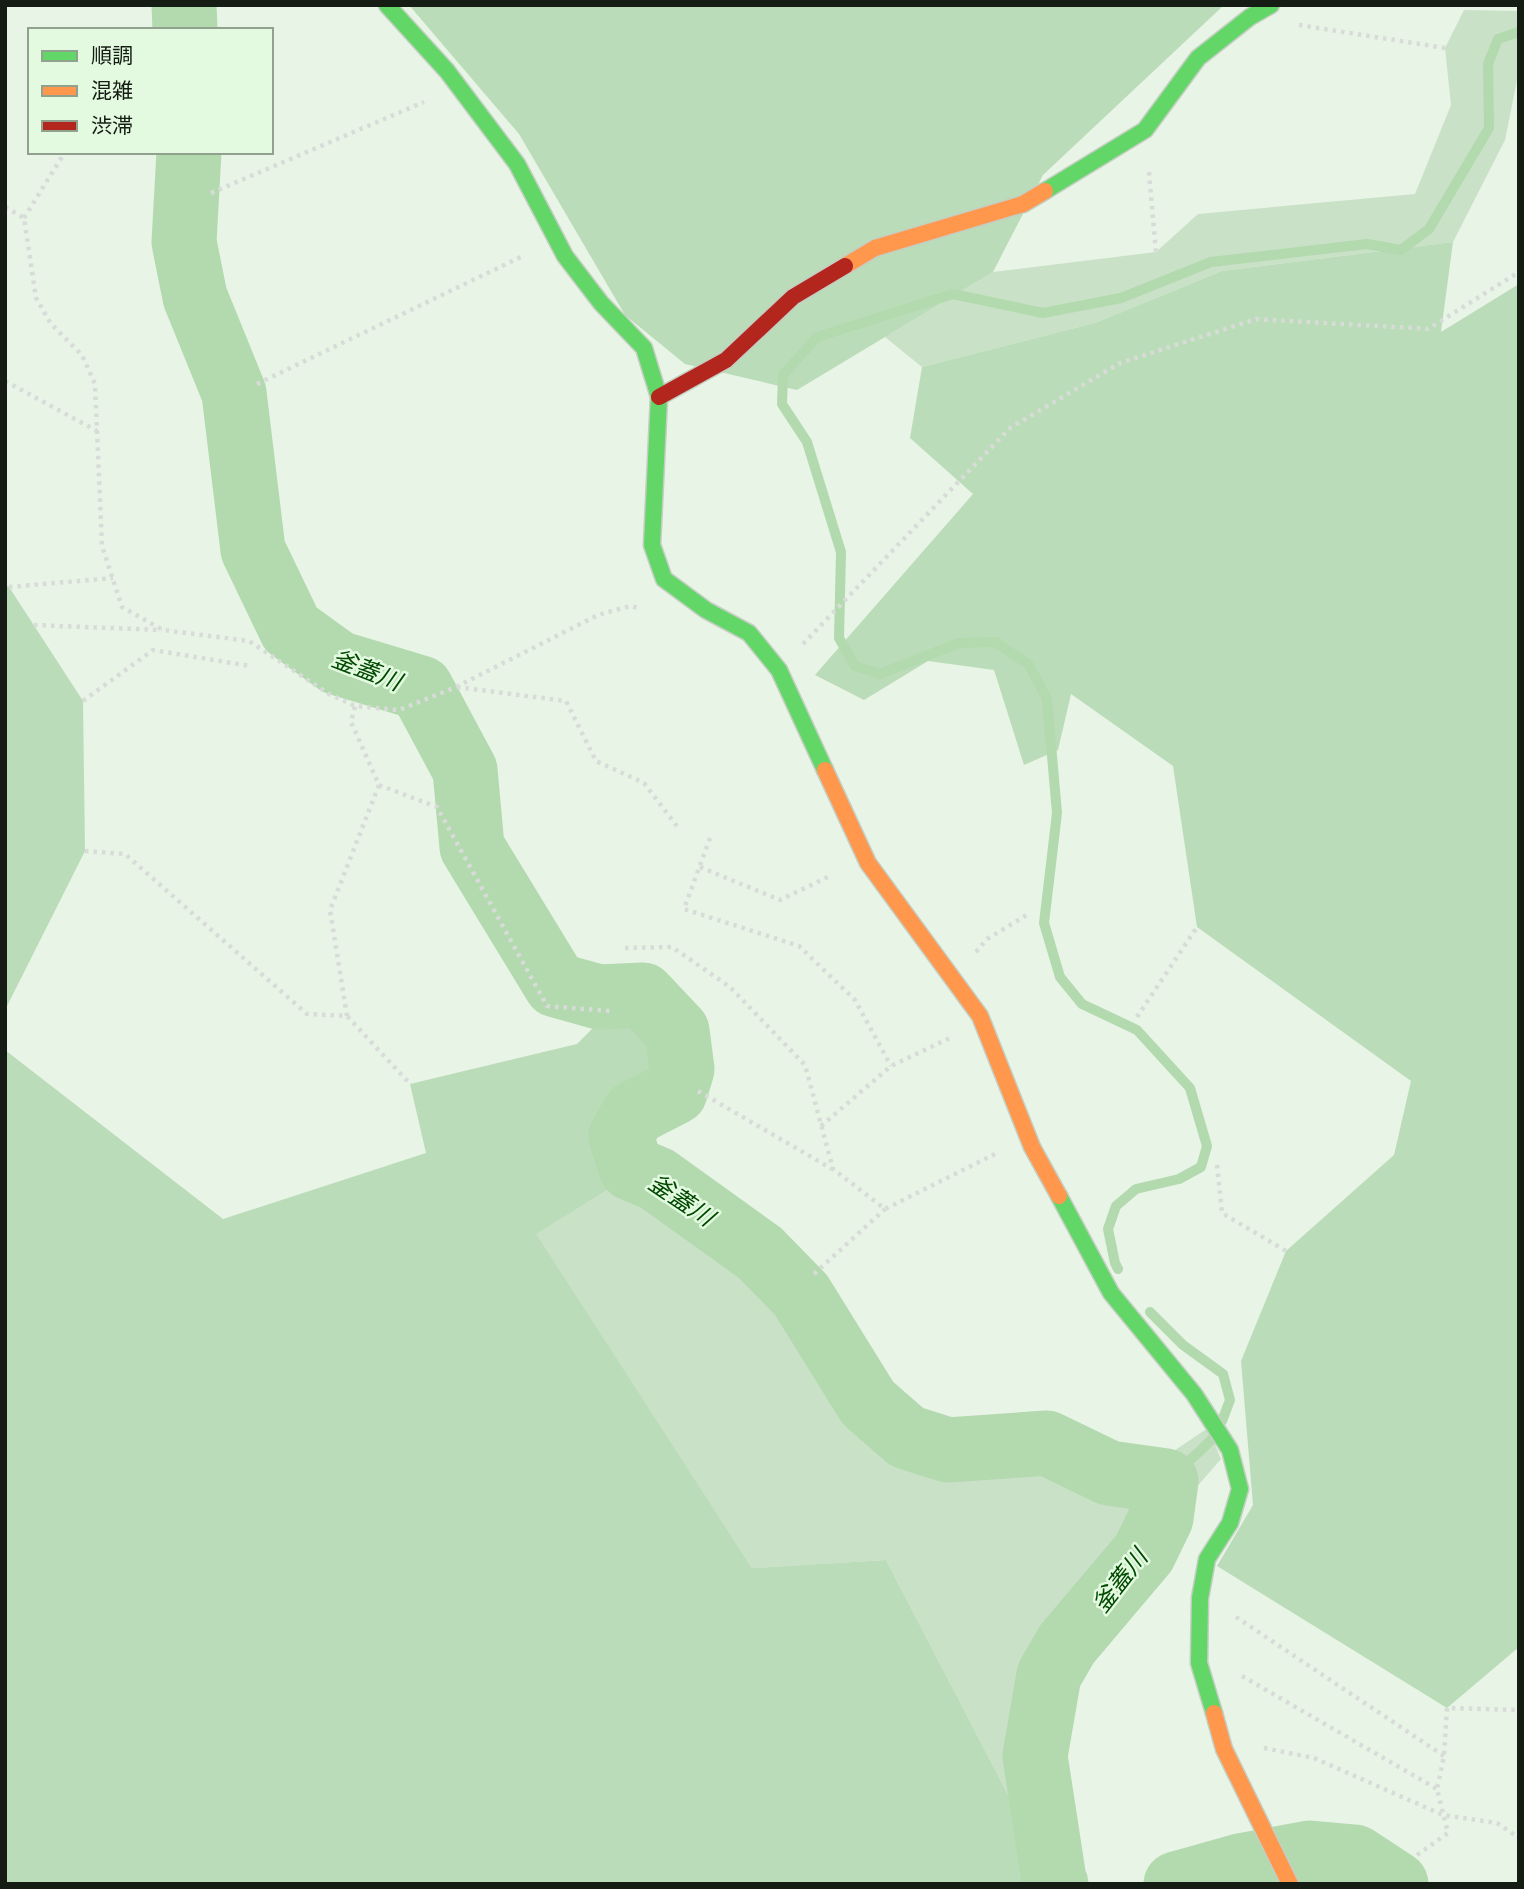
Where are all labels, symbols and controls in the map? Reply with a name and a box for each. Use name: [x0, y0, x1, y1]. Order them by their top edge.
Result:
legend: [28, 28, 273, 154]
text: 順調: [91, 41, 133, 69]
text: 混雑: [91, 76, 133, 104]
text: 渋滞: [91, 111, 133, 139]
water label: 釜蓋川: [327, 641, 409, 698]
water label: 釜蓋川: [643, 1165, 724, 1234]
water label: 釜蓋川: [1084, 1539, 1156, 1619]

